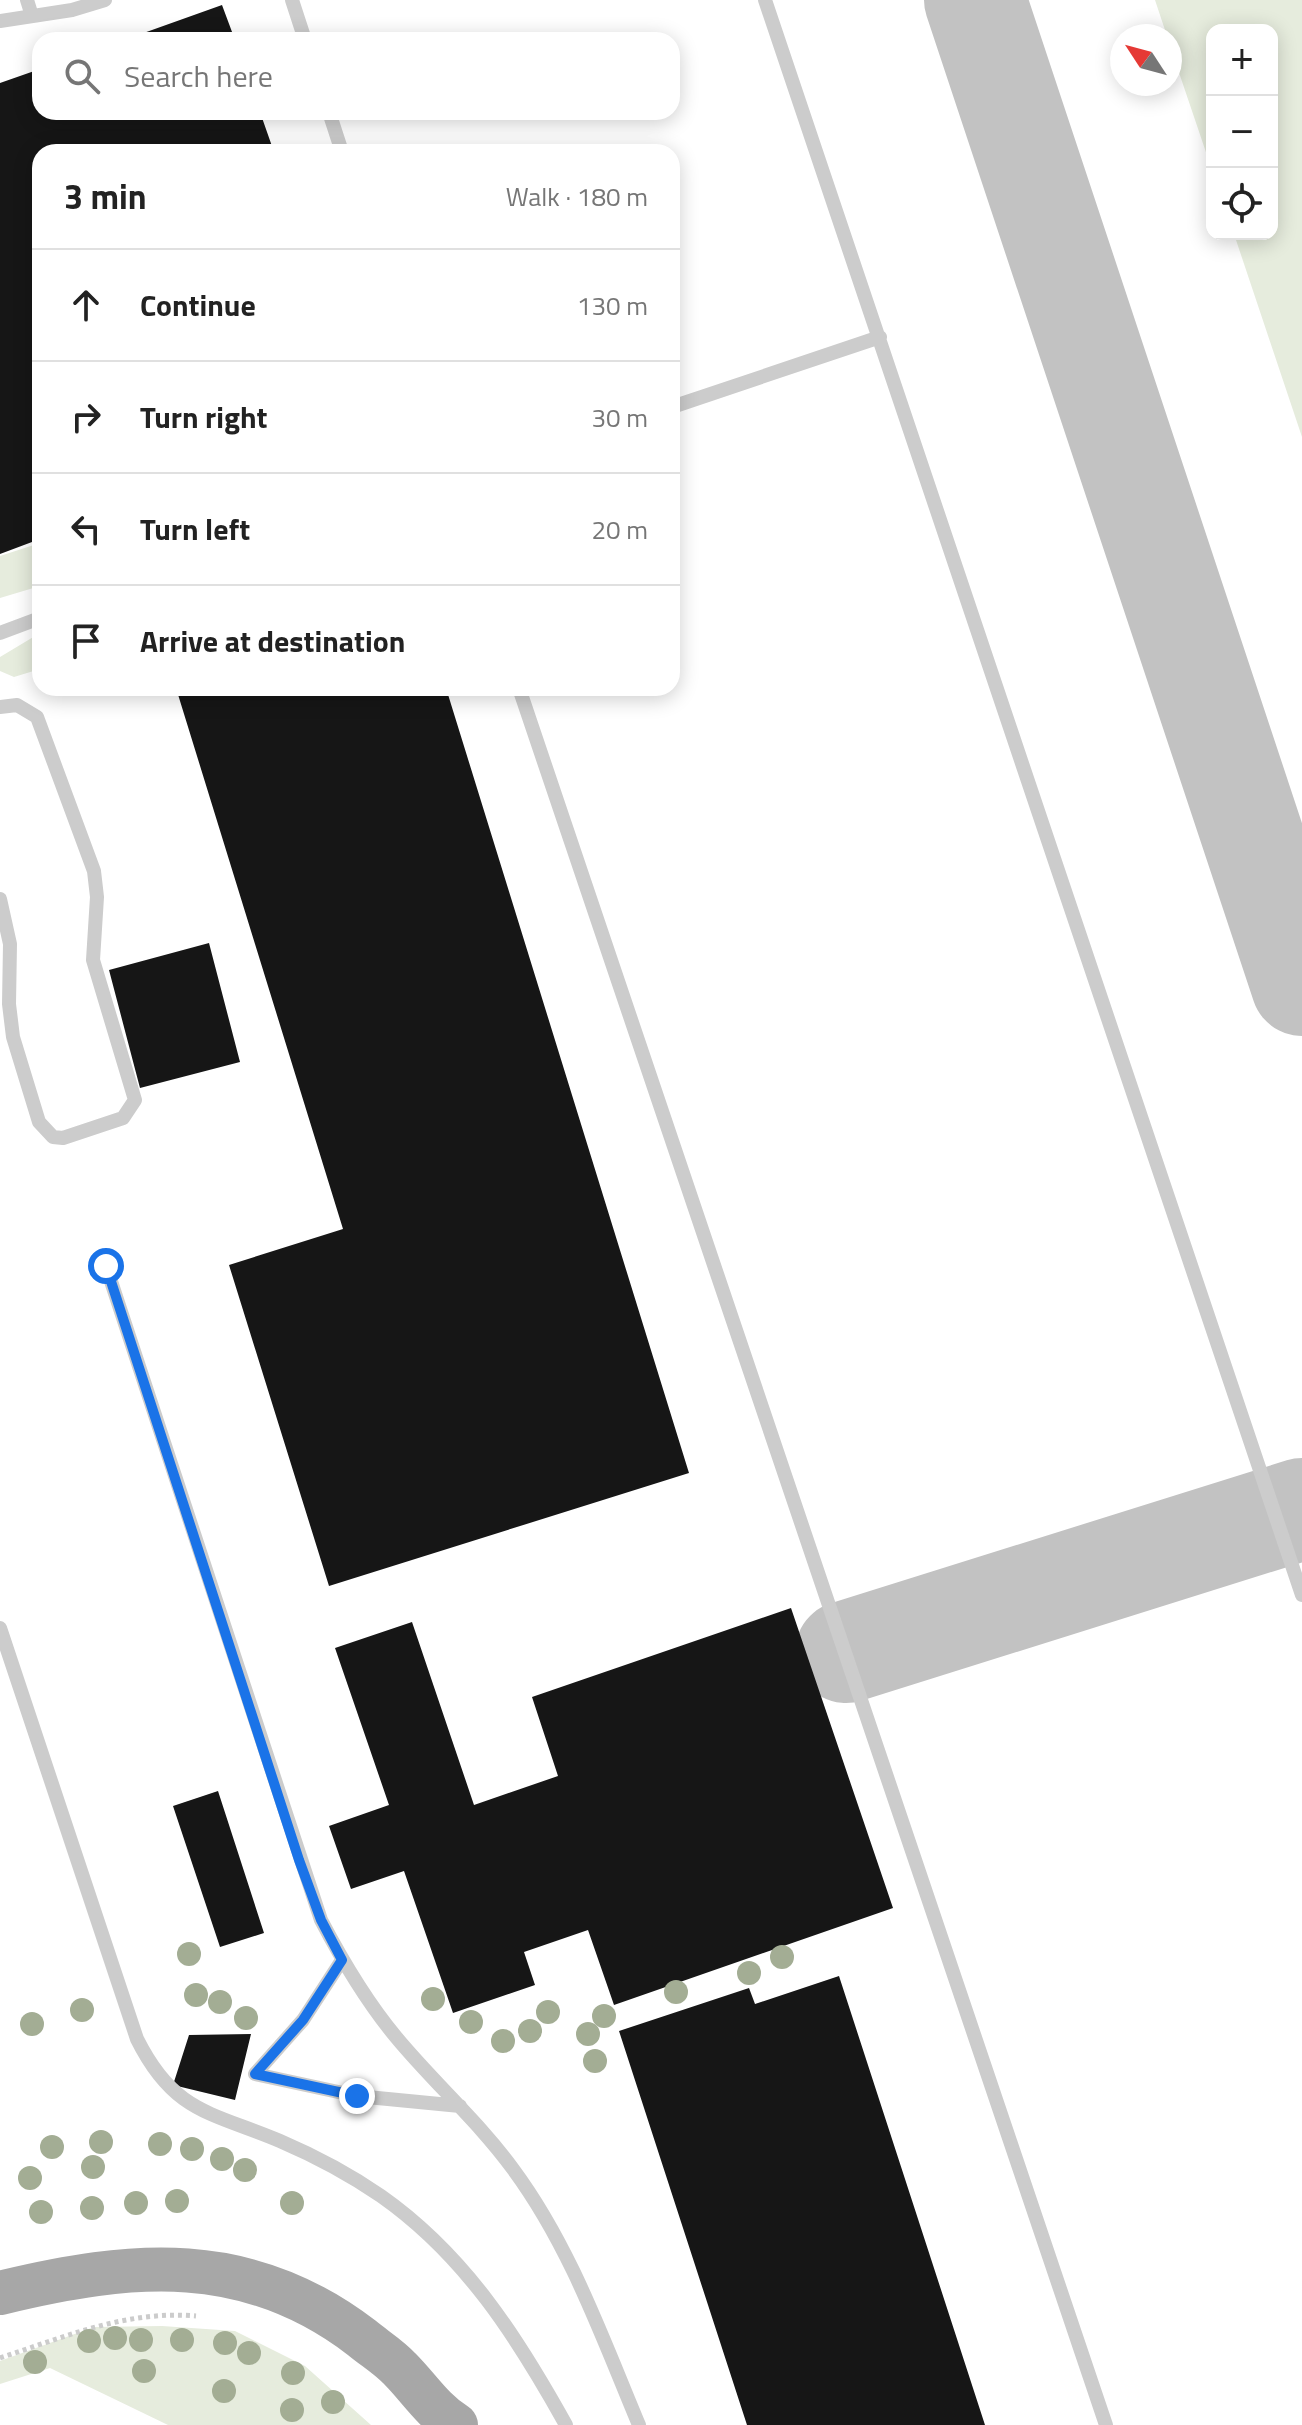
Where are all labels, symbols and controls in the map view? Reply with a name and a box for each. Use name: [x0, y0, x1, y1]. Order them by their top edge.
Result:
north arrow: [1110, 24, 1182, 96]
map controls: [1206, 24, 1278, 240]
button: +: [1206, 24, 1278, 96]
search box: [32, 32, 680, 120]
text: Search here: [124, 53, 273, 99]
icon: search: [60, 54, 104, 98]
button: −: [1206, 96, 1278, 168]
button: locate: [1206, 168, 1278, 240]
text: 3 min: [64, 170, 147, 222]
text: Walk · 180 m: [506, 177, 648, 216]
text: Continue: [140, 282, 256, 328]
icon: ahead: [64, 283, 108, 327]
text: 130 m: [577, 286, 648, 325]
text: Turn right: [140, 394, 268, 440]
icon: right: [64, 395, 108, 439]
text: 30 m: [591, 398, 648, 437]
text: Turn left: [140, 506, 250, 552]
icon: left: [64, 507, 108, 551]
text: 20 m: [591, 510, 648, 549]
text: Arrive at destination: [140, 618, 405, 664]
icon: arrive: [64, 619, 108, 663]
route start: [88, 1248, 124, 1284]
route end: [339, 2078, 375, 2114]

